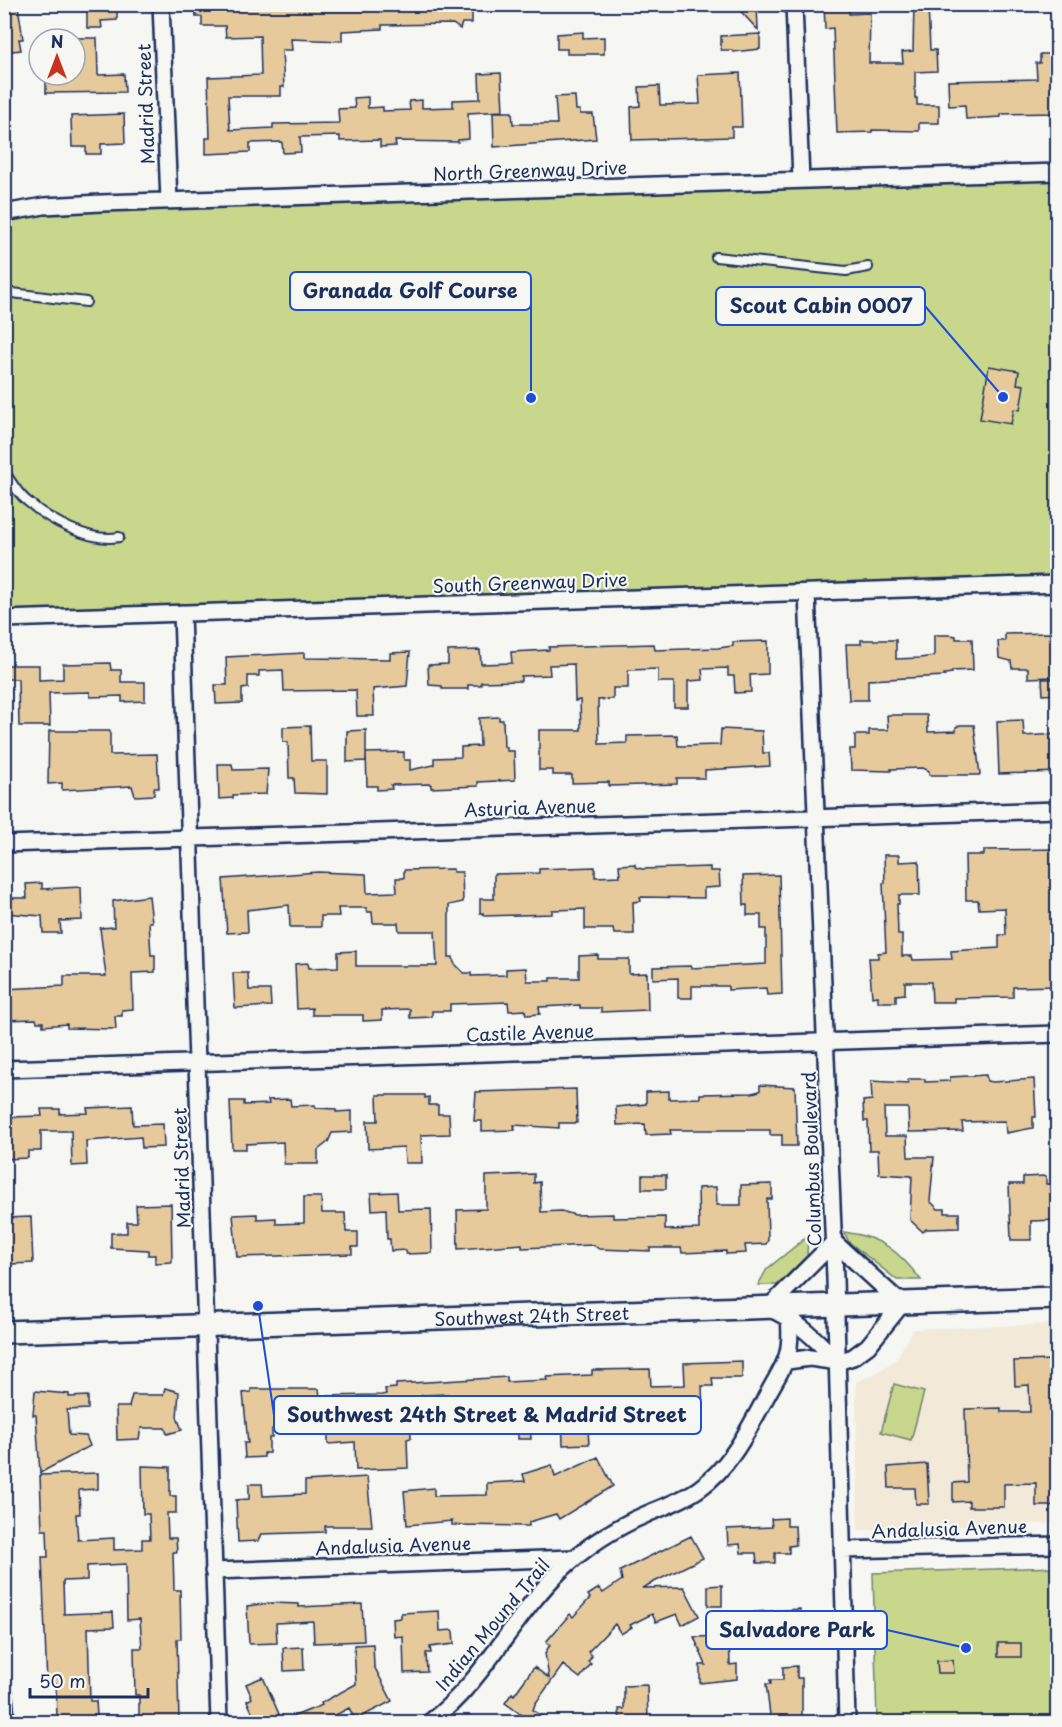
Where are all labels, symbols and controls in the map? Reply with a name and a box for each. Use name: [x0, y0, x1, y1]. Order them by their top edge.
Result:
north arrow: [27, 27, 87, 87]
text: N: [51, 29, 63, 53]
street label: Madrid Street: [129, 43, 161, 165]
street label: North Greenway Drive: [433, 153, 627, 187]
callout: Granada Golf Course: [290, 272, 531, 310]
text: Granada Golf Course: [302, 275, 518, 305]
callout: Scout Cabin 0007: [716, 287, 925, 325]
text: Scout Cabin 0007: [730, 290, 913, 320]
street label: South Greenway Drive: [432, 565, 628, 599]
street label: Asturia Avenue: [464, 791, 597, 823]
street label: Castile Avenue: [466, 1016, 595, 1048]
street label: Columbus Boulevard: [794, 1071, 828, 1247]
street label: Madrid Street: [165, 1107, 197, 1229]
street label: Southwest 24th Street: [434, 1298, 630, 1332]
callout: Southwest 24th Street & Madrid Street: [274, 1396, 701, 1434]
text: Southwest 24th Street & Madrid Street: [287, 1399, 687, 1429]
street label: Andalusia Avenue: [871, 1512, 1027, 1544]
street label: Andalusia Avenue: [315, 1529, 471, 1561]
street label: Indian Mound Trail: [428, 1552, 556, 1696]
callout: Salvadore Park: [706, 1611, 887, 1649]
text: Salvadore Park: [719, 1614, 876, 1644]
scale bar: [30, 1661, 148, 1699]
text: 50 m: [39, 1667, 86, 1694]

